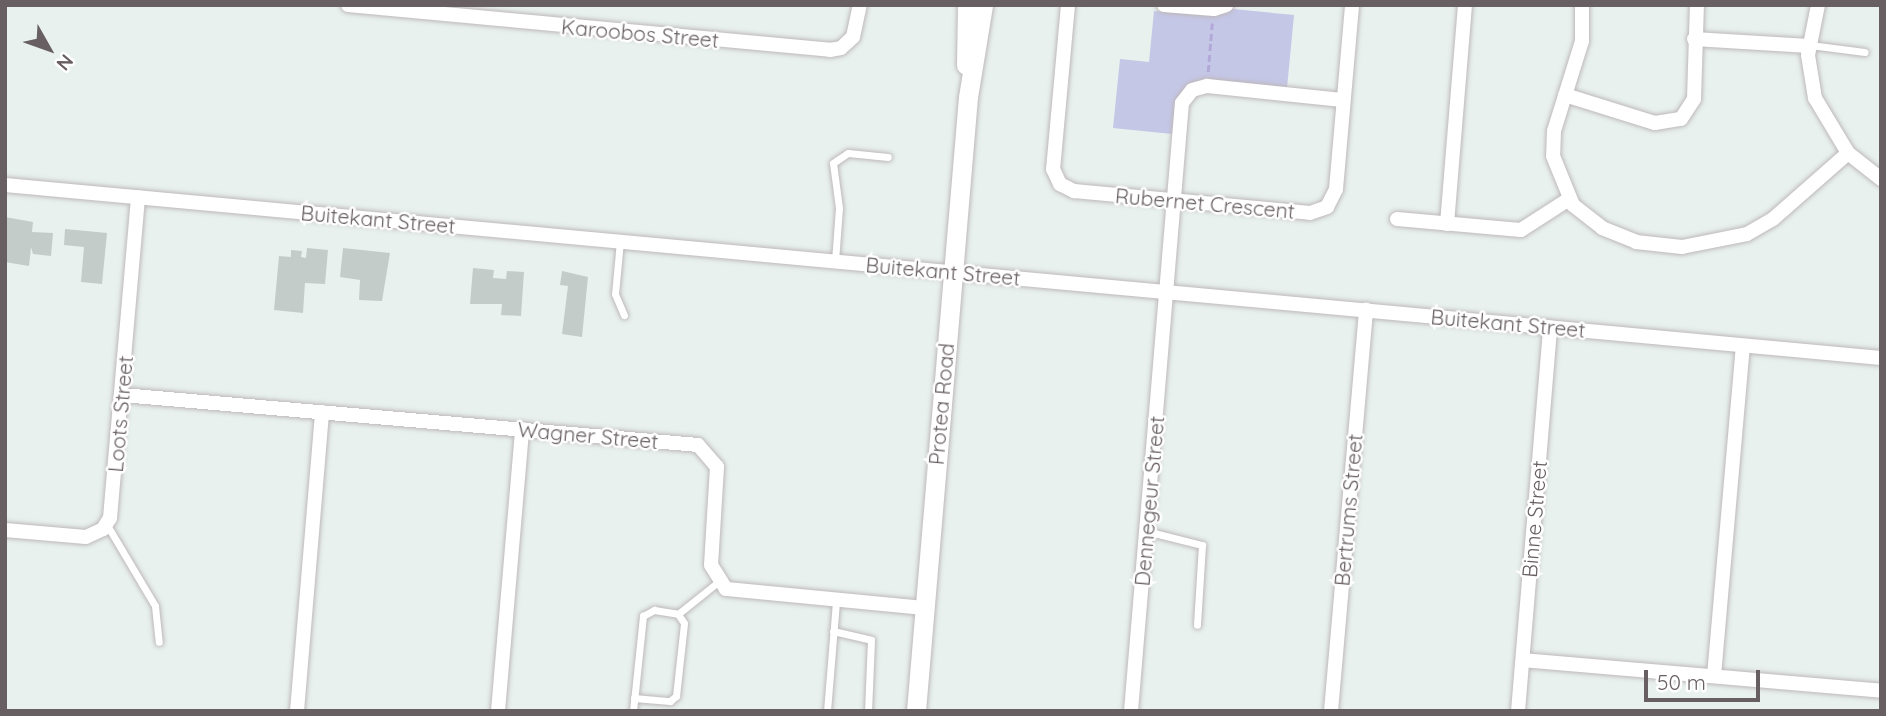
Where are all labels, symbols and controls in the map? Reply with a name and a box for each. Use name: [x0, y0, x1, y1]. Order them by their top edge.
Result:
north arrow: [14, 14, 84, 84]
street label: Karoobos Street: [560, 14, 720, 52]
text: N: [51, 49, 79, 76]
street label: Rubernet Crescent: [1114, 183, 1296, 223]
street label: Buitekant Street: [300, 200, 456, 238]
street label: Buitekant Street: [865, 252, 1021, 290]
street label: Buitekant Street: [1430, 304, 1586, 342]
street label: Protea Road: [923, 342, 959, 466]
street label: Loots Street: [102, 355, 138, 473]
street label: Dennegeur Street: [1129, 415, 1169, 587]
street label: Wagner Street: [517, 416, 659, 454]
street label: Bertrums Street: [1329, 433, 1367, 587]
street label: Binne Street: [1516, 459, 1552, 579]
scale bar: [1648, 656, 1764, 700]
text: 50 m: [1657, 669, 1706, 695]

